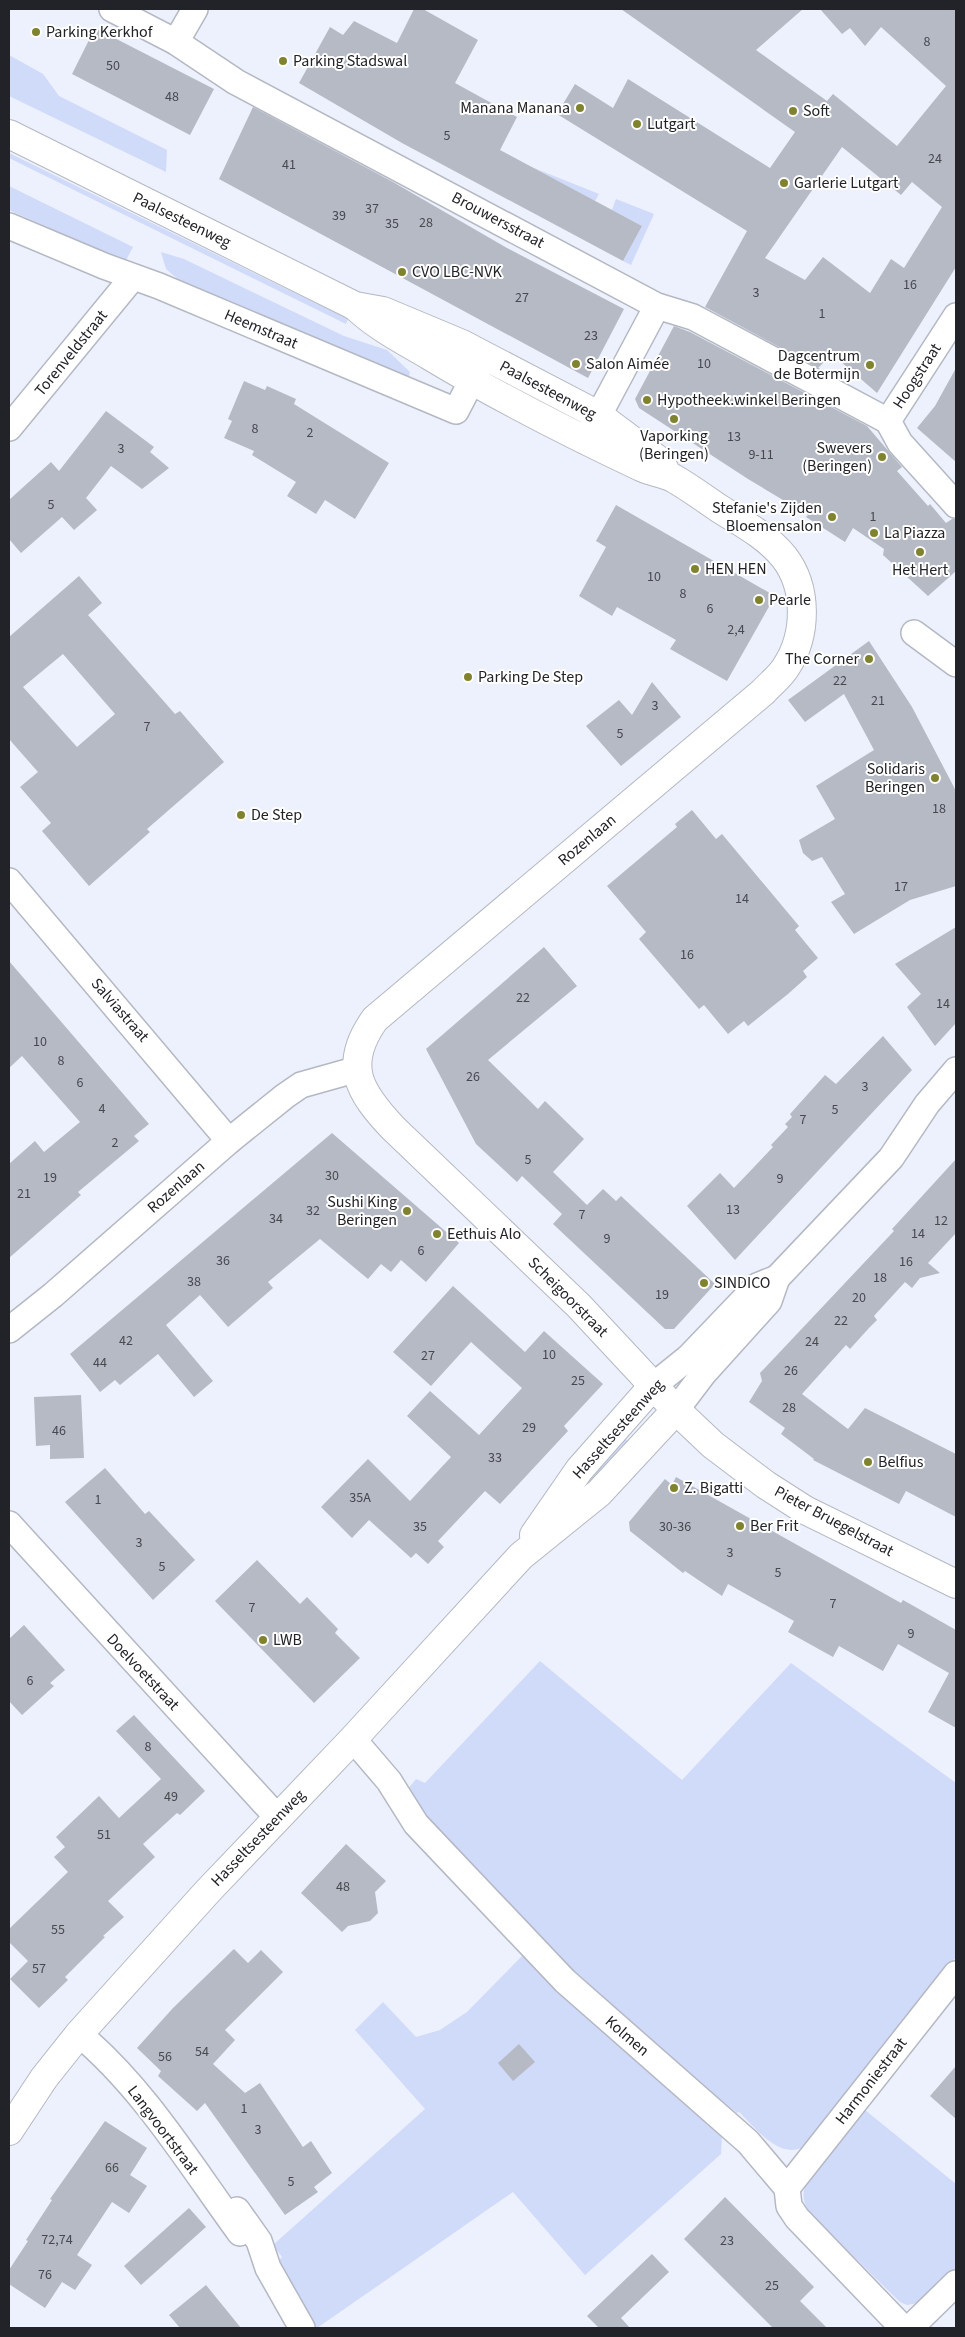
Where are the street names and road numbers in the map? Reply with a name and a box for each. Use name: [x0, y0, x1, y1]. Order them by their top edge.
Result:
street label: Brouwersstraat: [448, 186, 549, 254]
street label: Paalsesteenweg: [129, 187, 235, 253]
street label: Heemstraat: [221, 304, 302, 355]
street label: Torenveldstraat: [29, 305, 113, 401]
street label: Hoogstraat: [888, 338, 947, 413]
street label: Paalsesteenweg: [496, 355, 600, 425]
street label: Rozenlaan: [553, 809, 621, 871]
street label: Salviastraat: [86, 973, 154, 1047]
street label: Rozenlaan: [142, 1156, 210, 1218]
street label: Scheigoorstraat: [523, 1252, 613, 1342]
street label: Hasseltsesteenweg: [567, 1374, 669, 1484]
street label: Pieter Bruegelstraat: [770, 1480, 898, 1562]
street label: Doelvoetstraat: [102, 1629, 185, 1716]
street label: Hasseltsesteenweg: [206, 1785, 310, 1891]
street label: Kolmen: [600, 2011, 654, 2061]
street label: Harmoniestraat: [830, 2032, 912, 2129]
street label: Langvoortstraat: [122, 2081, 204, 2180]

